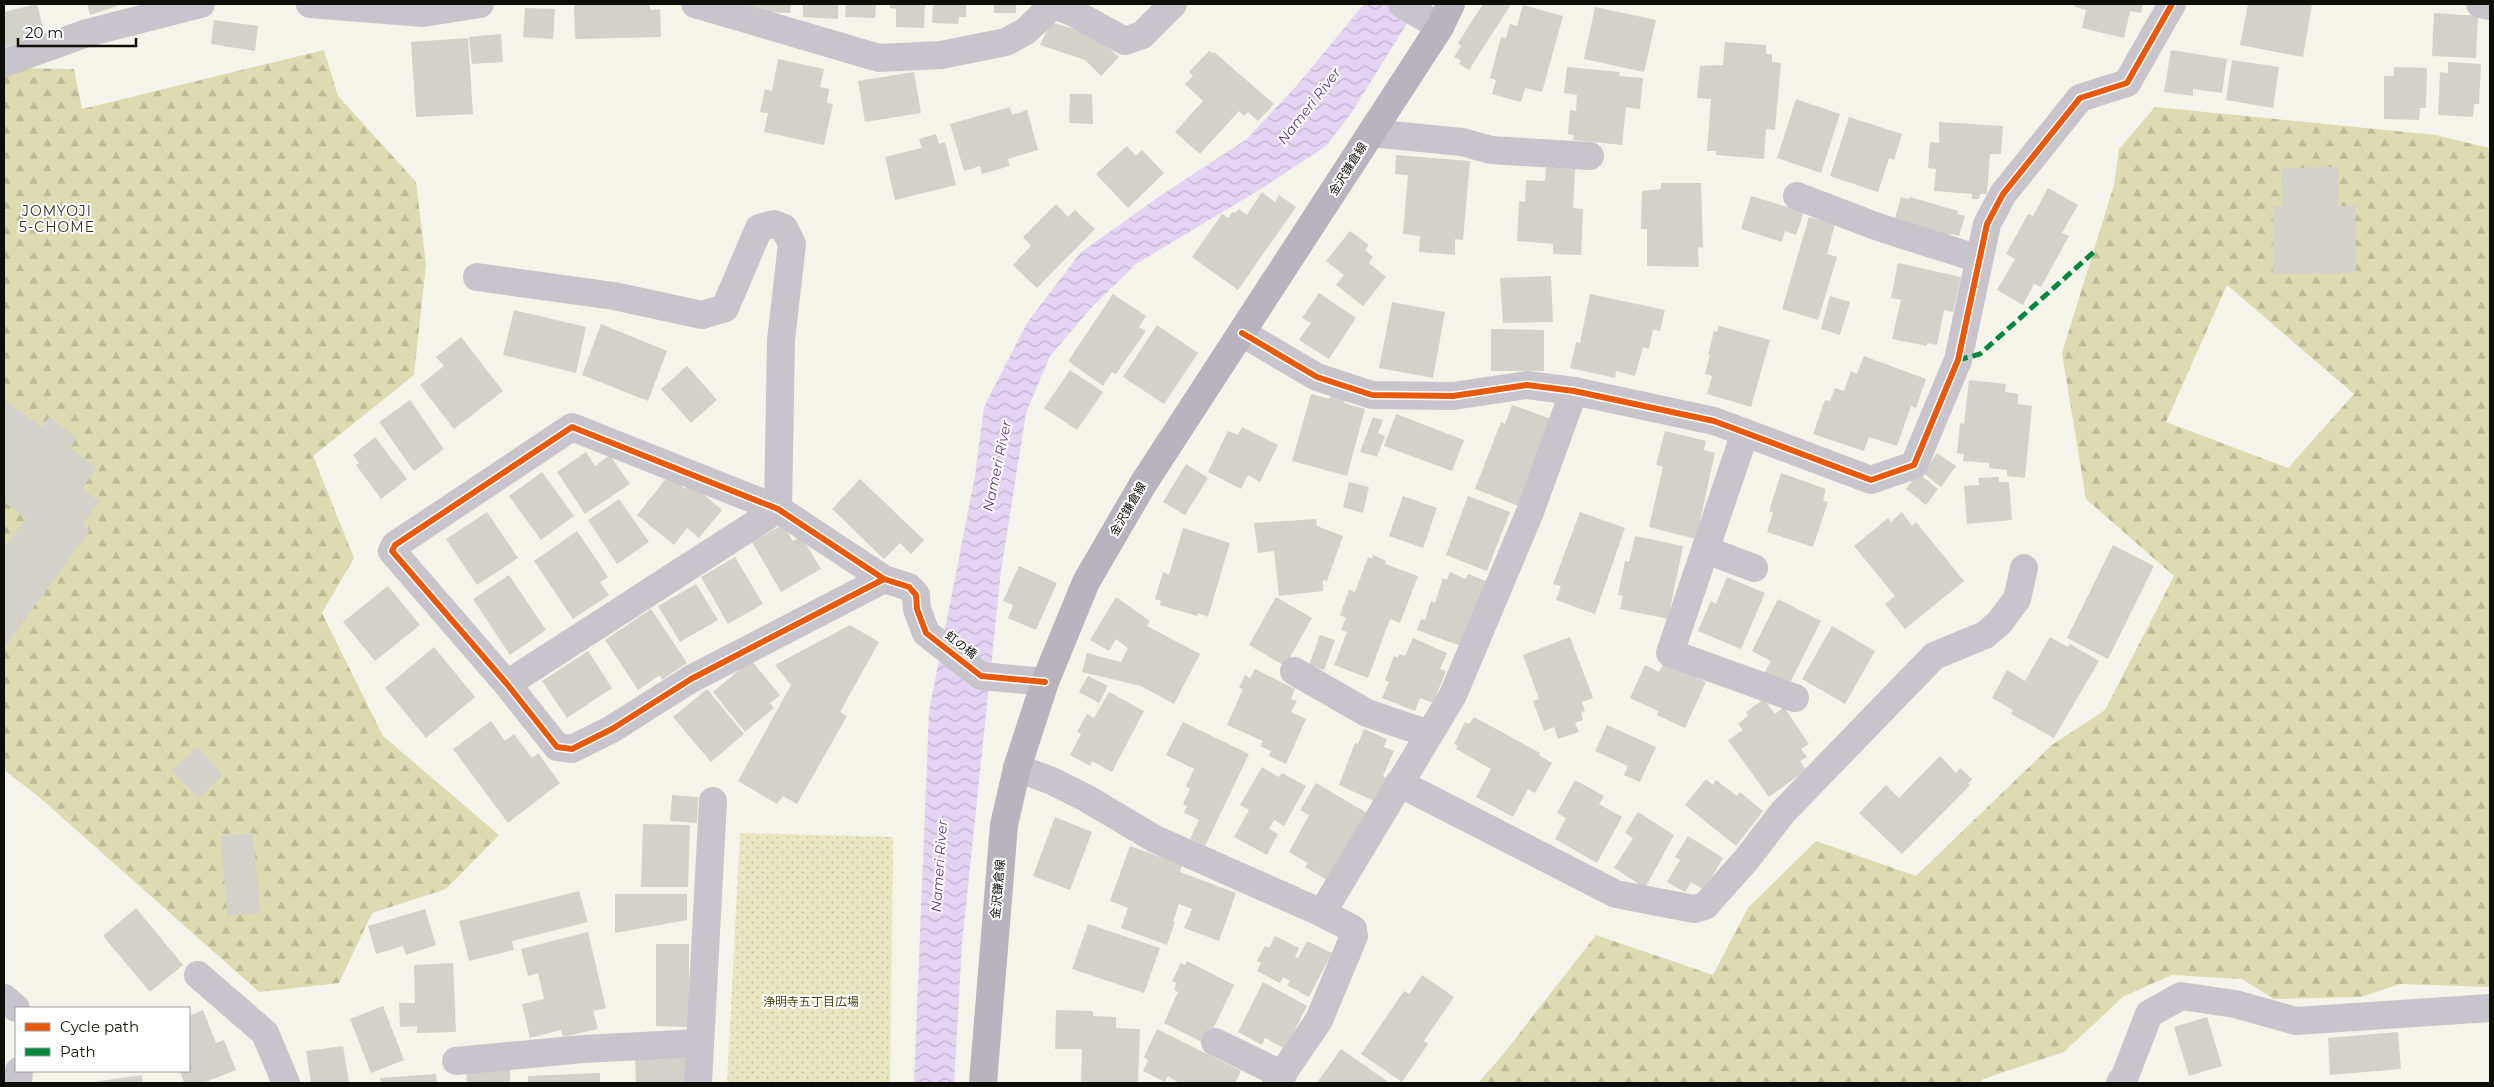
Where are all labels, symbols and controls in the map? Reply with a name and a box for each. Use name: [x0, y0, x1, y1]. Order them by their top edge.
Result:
scale bar: [18, 15, 135, 47]
text: 20 m: [25, 23, 63, 42]
water label: Nameri River: [1273, 64, 1345, 148]
street label: 金沢鎌倉線: [1325, 139, 1370, 198]
district label: JOMYOJI 5-CHOME: [19, 202, 95, 236]
water label: Nameri River: [979, 419, 1015, 513]
street label: 金沢鎌倉線: [1106, 479, 1149, 538]
street label: 虹の橋: [943, 628, 980, 662]
water label: Nameri River: [927, 819, 951, 913]
street label: 金沢鎌倉線: [987, 858, 1008, 920]
park label: 浄明寺五丁目広場: [763, 994, 859, 1009]
legend: [15, 1007, 190, 1072]
text: Cycle path: [60, 1017, 139, 1036]
text: Path: [60, 1042, 96, 1061]

